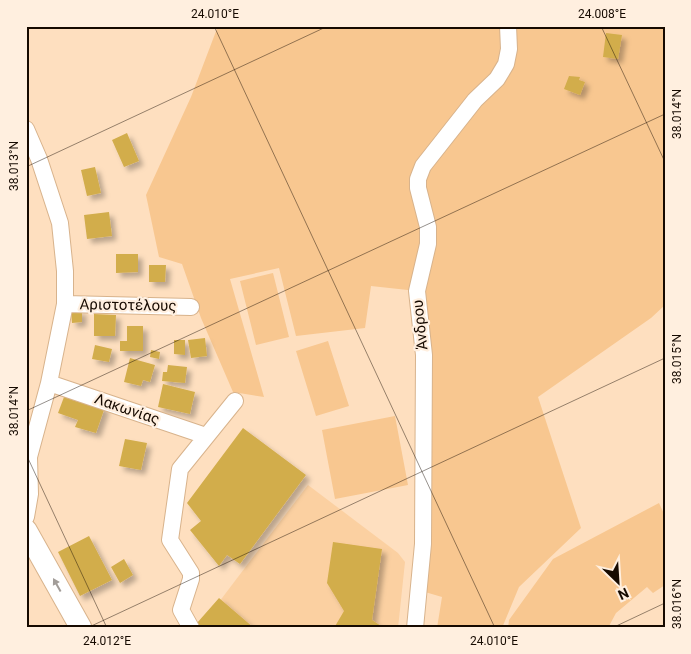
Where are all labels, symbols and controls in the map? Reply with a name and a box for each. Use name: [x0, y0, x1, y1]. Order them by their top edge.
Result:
text: 24.010°E: [191, 7, 239, 21]
text: 24.008°E: [578, 7, 626, 21]
text: 38.014°N: [670, 89, 684, 139]
text: 38.013°N: [7, 141, 21, 191]
street label: Αριστοτέλους: [79, 295, 177, 315]
street label: Άνδρου: [408, 299, 432, 351]
text: 38.015°N: [670, 334, 684, 384]
text: 38.014°N: [7, 386, 21, 436]
street label: Λακωνίας: [92, 389, 162, 429]
north arrow: [594, 556, 644, 606]
one-way arrow: [53, 578, 61, 593]
text: 38.016°N: [670, 579, 684, 629]
text: N: [616, 584, 631, 603]
text: 24.012°E: [83, 634, 131, 648]
text: 24.010°E: [470, 634, 518, 648]

